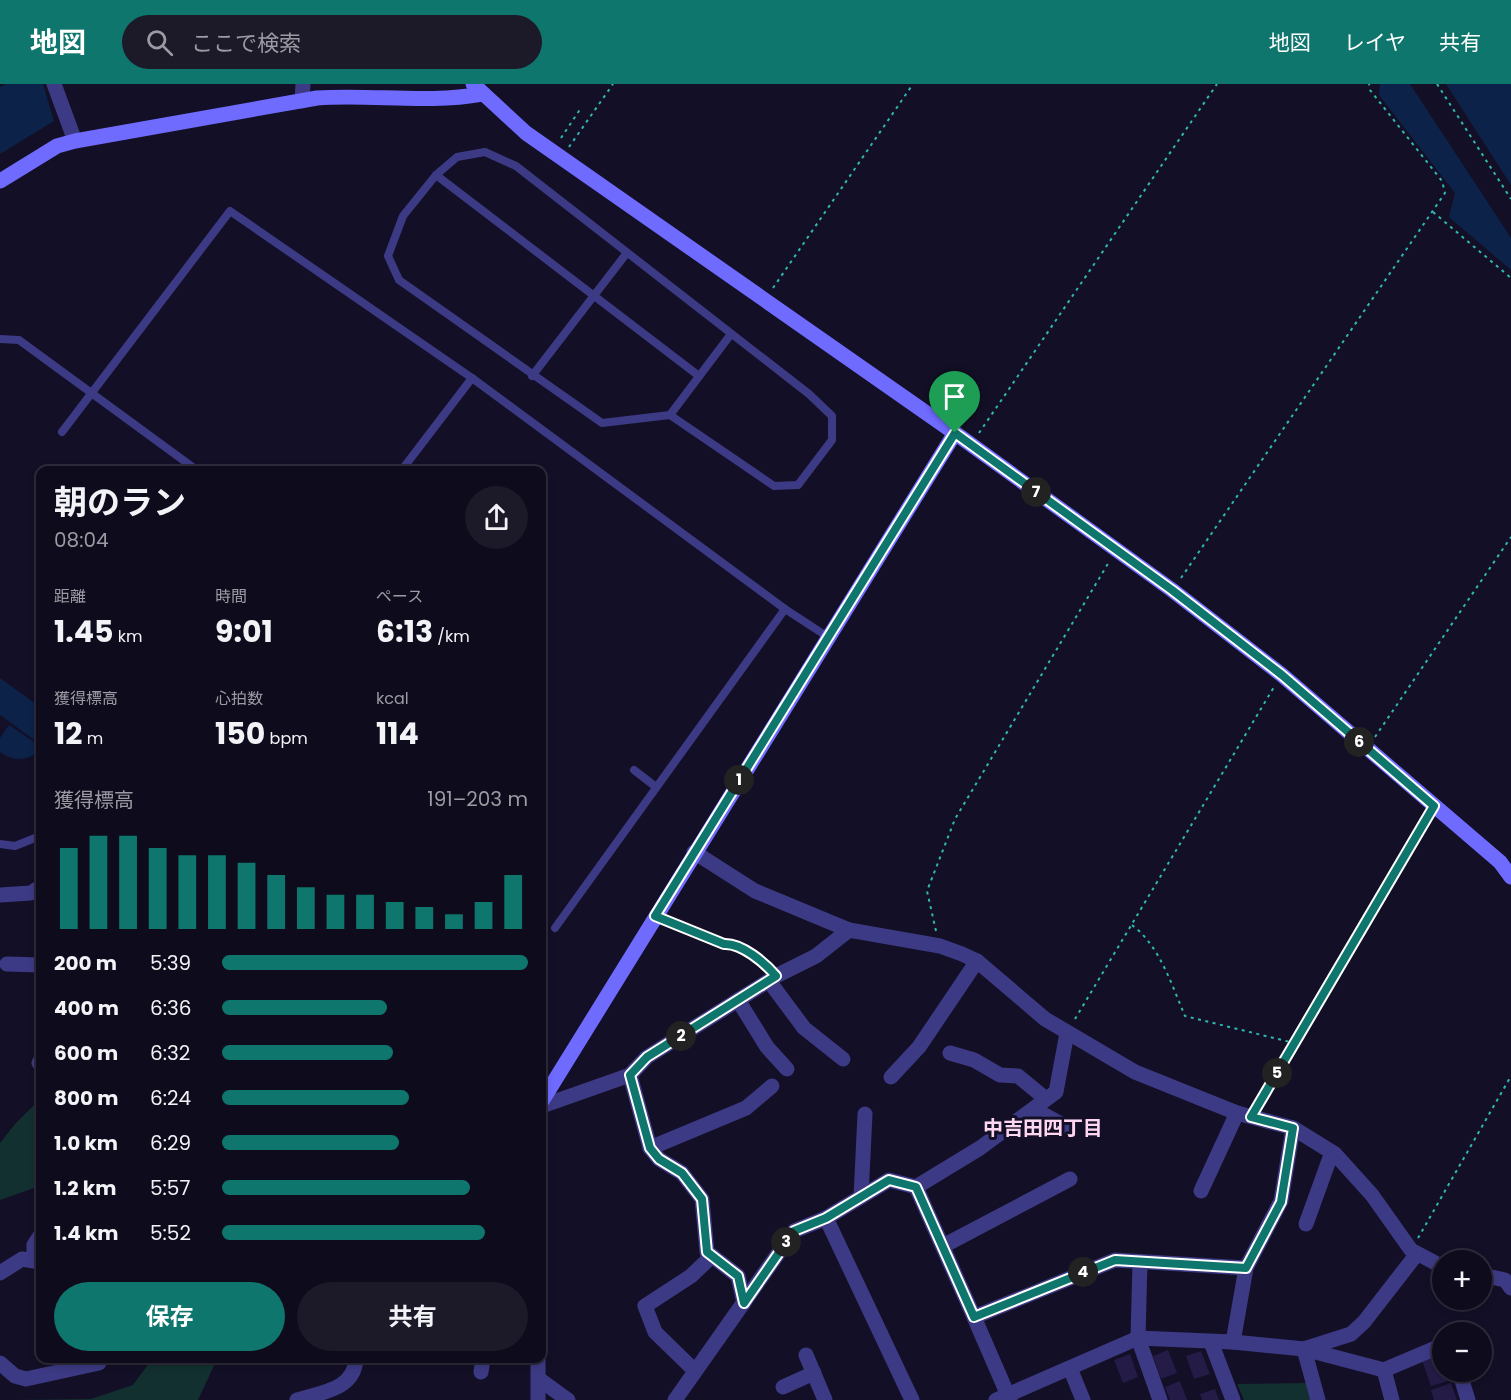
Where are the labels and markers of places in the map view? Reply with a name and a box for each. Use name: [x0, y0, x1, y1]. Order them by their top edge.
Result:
pin: [929, 371, 980, 433]
pin: 7: [1021, 477, 1051, 507]
pin: 6: [1344, 727, 1374, 757]
pin: 1: [724, 765, 754, 795]
pin: 2: [666, 1021, 696, 1051]
pin: 5: [1262, 1058, 1292, 1088]
pin: 3: [771, 1227, 801, 1257]
pin: 4: [1068, 1257, 1098, 1287]

